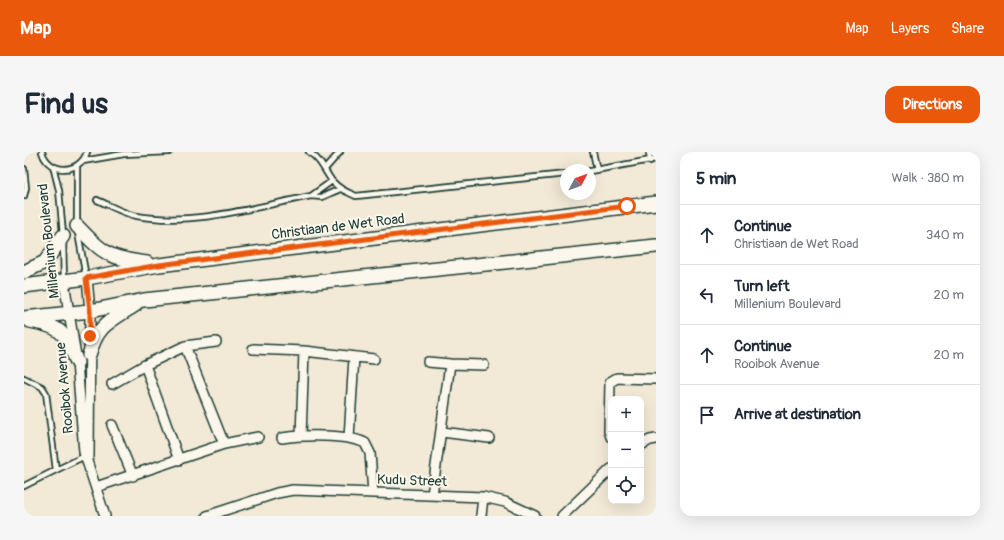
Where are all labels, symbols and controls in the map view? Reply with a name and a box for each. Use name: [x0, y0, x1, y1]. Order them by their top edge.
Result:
text: Map: [20, 16, 51, 40]
text: Map: [846, 20, 869, 37]
text: Layers: [891, 20, 929, 37]
text: Share: [951, 20, 984, 37]
button: Directions: [885, 86, 980, 123]
text: Find us: [24, 87, 108, 122]
north arrow: [560, 164, 596, 200]
text: 5 min: [696, 168, 736, 189]
text: Walk · 380 m: [891, 170, 964, 186]
street label: Millenium Boulevard: [34, 183, 63, 299]
route start: [618, 197, 636, 215]
street label: Christiaan de Wet Road: [270, 210, 406, 243]
text: Continue: [734, 217, 792, 236]
icon: ahead: [696, 224, 718, 246]
text: 340 m: [926, 227, 964, 243]
text: Christiaan de Wet Road: [734, 236, 859, 252]
text: Turn left: [734, 277, 790, 296]
icon: left: [696, 284, 718, 306]
text: 20 m: [933, 287, 964, 303]
text: Millenium Boulevard: [734, 296, 841, 312]
route end: [81, 327, 99, 345]
text: Continue: [734, 337, 792, 356]
street label: Rooibok Avenue: [52, 341, 77, 434]
icon: ahead: [696, 344, 718, 366]
text: 20 m: [933, 347, 964, 363]
text: Rooibok Avenue: [734, 356, 819, 372]
map controls: [608, 396, 644, 504]
button: +: [608, 396, 644, 432]
icon: arrive: [696, 404, 718, 426]
text: Arrive at destination: [734, 405, 861, 424]
button: −: [608, 432, 644, 468]
button: locate: [608, 468, 644, 504]
street label: Kudu Street: [377, 471, 448, 490]

